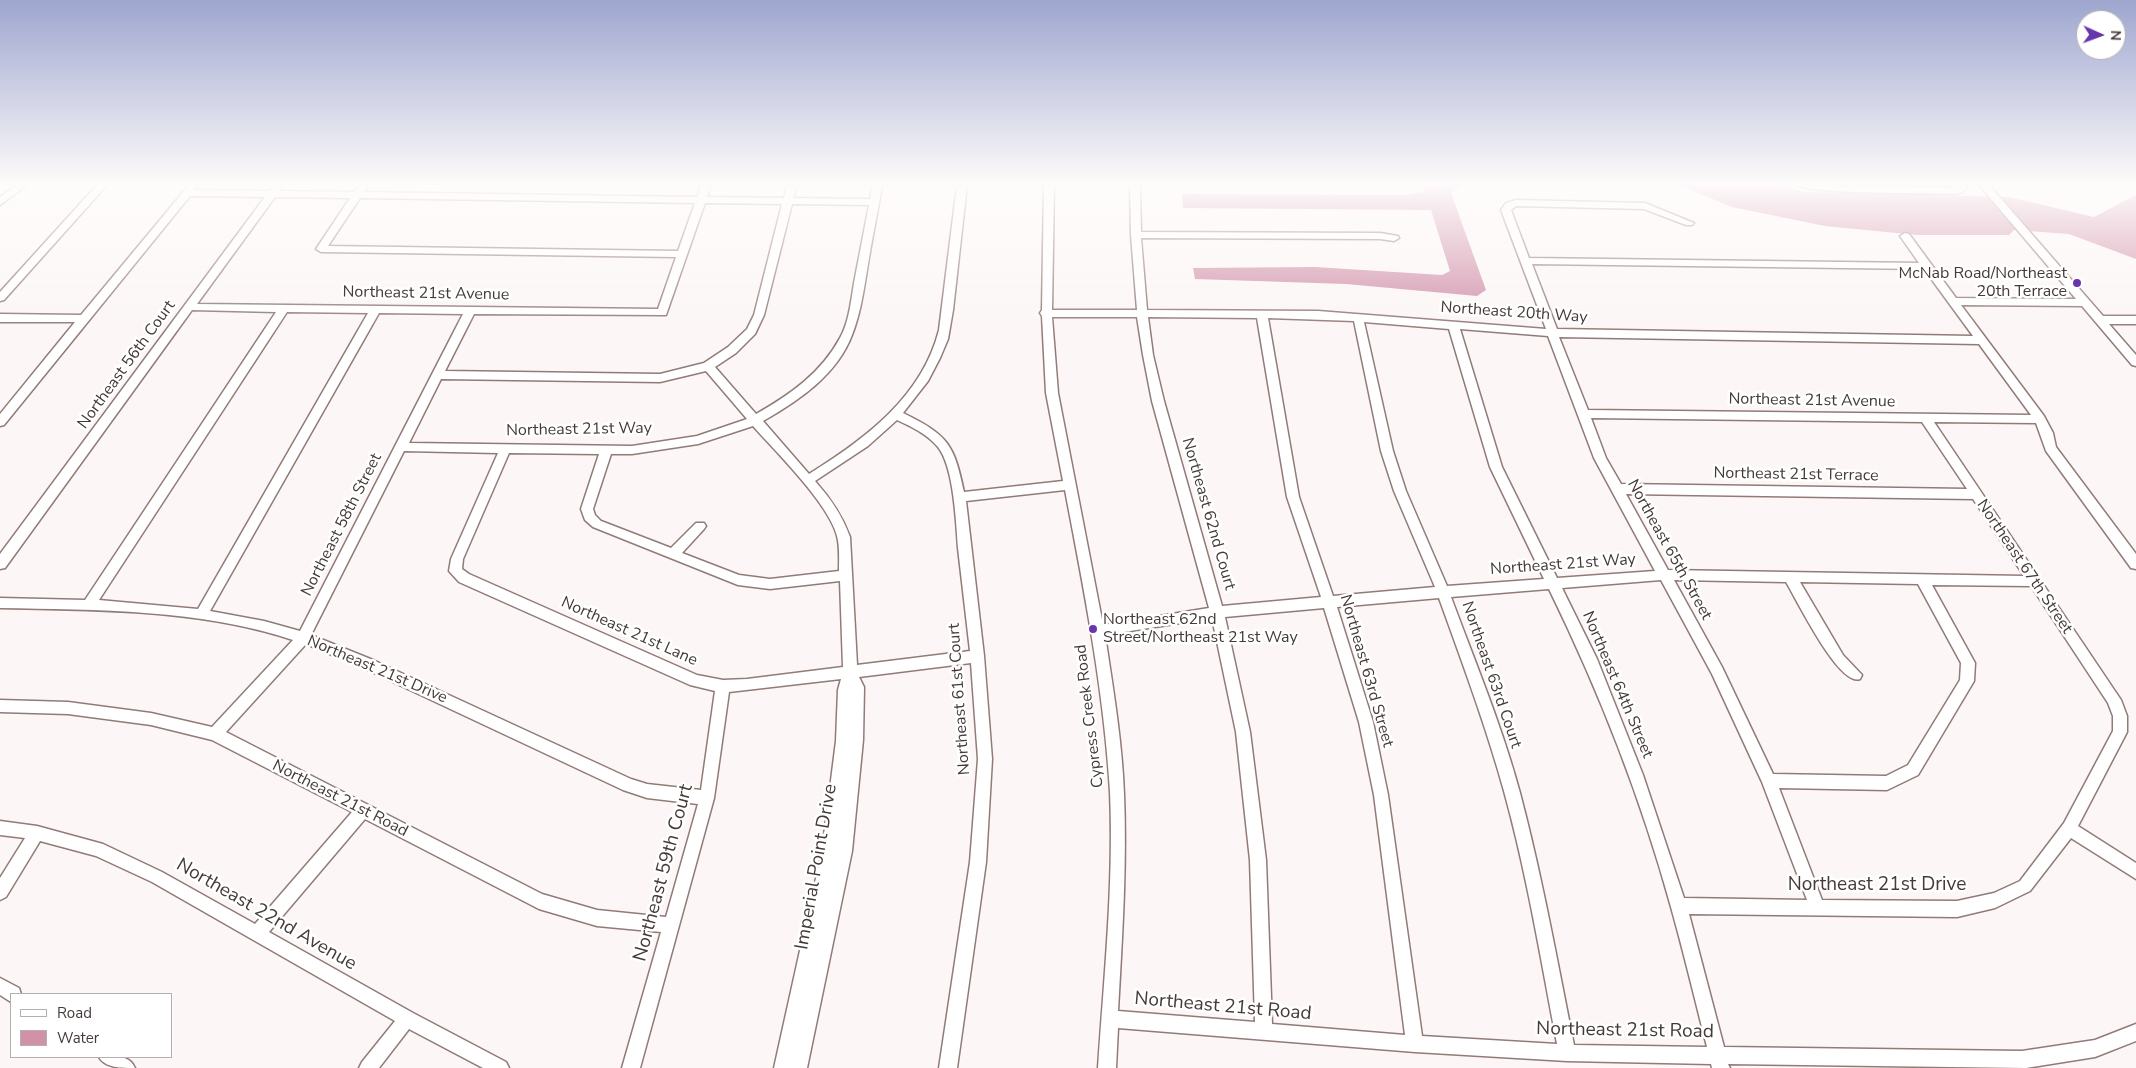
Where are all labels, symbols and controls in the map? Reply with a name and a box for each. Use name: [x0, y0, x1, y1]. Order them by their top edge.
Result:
north arrow: [2076, 10, 2126, 60]
text: N: [2106, 30, 2125, 41]
place label: McNab Road/Northeast 20th Terrace: [1899, 264, 2067, 302]
marker: McNab Road/Northeast 20th Terrace: [2071, 277, 2083, 289]
street label: Northeast 21st Avenue: [342, 283, 510, 305]
street label: Northeast 56th Court: [74, 297, 180, 433]
street label: Northeast 20th Way: [1440, 298, 1588, 328]
street label: Northeast 21st Avenue: [1728, 390, 1896, 412]
street label: Northeast 21st Way: [506, 419, 652, 441]
street label: Northeast 62nd Court: [1177, 436, 1239, 592]
street label: Northeast 58th Street: [298, 450, 386, 600]
street label: Northeast 21st Terrace: [1713, 464, 1879, 486]
street label: Northeast 65th Street: [1622, 476, 1716, 624]
street label: Northeast 67th Street: [1972, 496, 2076, 638]
street label: Northeast 21st Way: [1490, 550, 1636, 580]
street label: Northeast 21st Lane: [558, 593, 700, 671]
street label: Northeast 63rd Street: [1335, 593, 1397, 749]
street label: Northeast 63rd Court: [1457, 599, 1525, 751]
street label: Northeast 64th Street: [1577, 609, 1657, 761]
place label: Northeast 62nd Street/Northeast 21st Way: [1103, 610, 1298, 648]
street label: Northeast 61st Court: [945, 622, 975, 776]
marker: Northeast 62nd Street/Northeast 21st Way: [1087, 623, 1099, 635]
street label: Northeast 21st Drive: [304, 632, 450, 708]
street label: Cypress Creek Road: [1072, 643, 1108, 789]
street label: Northeast 21st Road: [269, 756, 411, 842]
street label: Northeast 59th Court: [629, 782, 699, 964]
street label: Imperial Point Drive: [791, 782, 843, 952]
street label: Northeast 22nd Avenue: [172, 854, 360, 976]
street label: Northeast 21st Drive: [1788, 874, 1966, 896]
street label: Northeast 21st Road: [1133, 988, 1313, 1026]
legend: [10, 993, 172, 1058]
text: Road: [57, 1003, 92, 1023]
street label: Northeast 21st Road: [1536, 1018, 1714, 1044]
text: Water: [57, 1028, 99, 1048]

